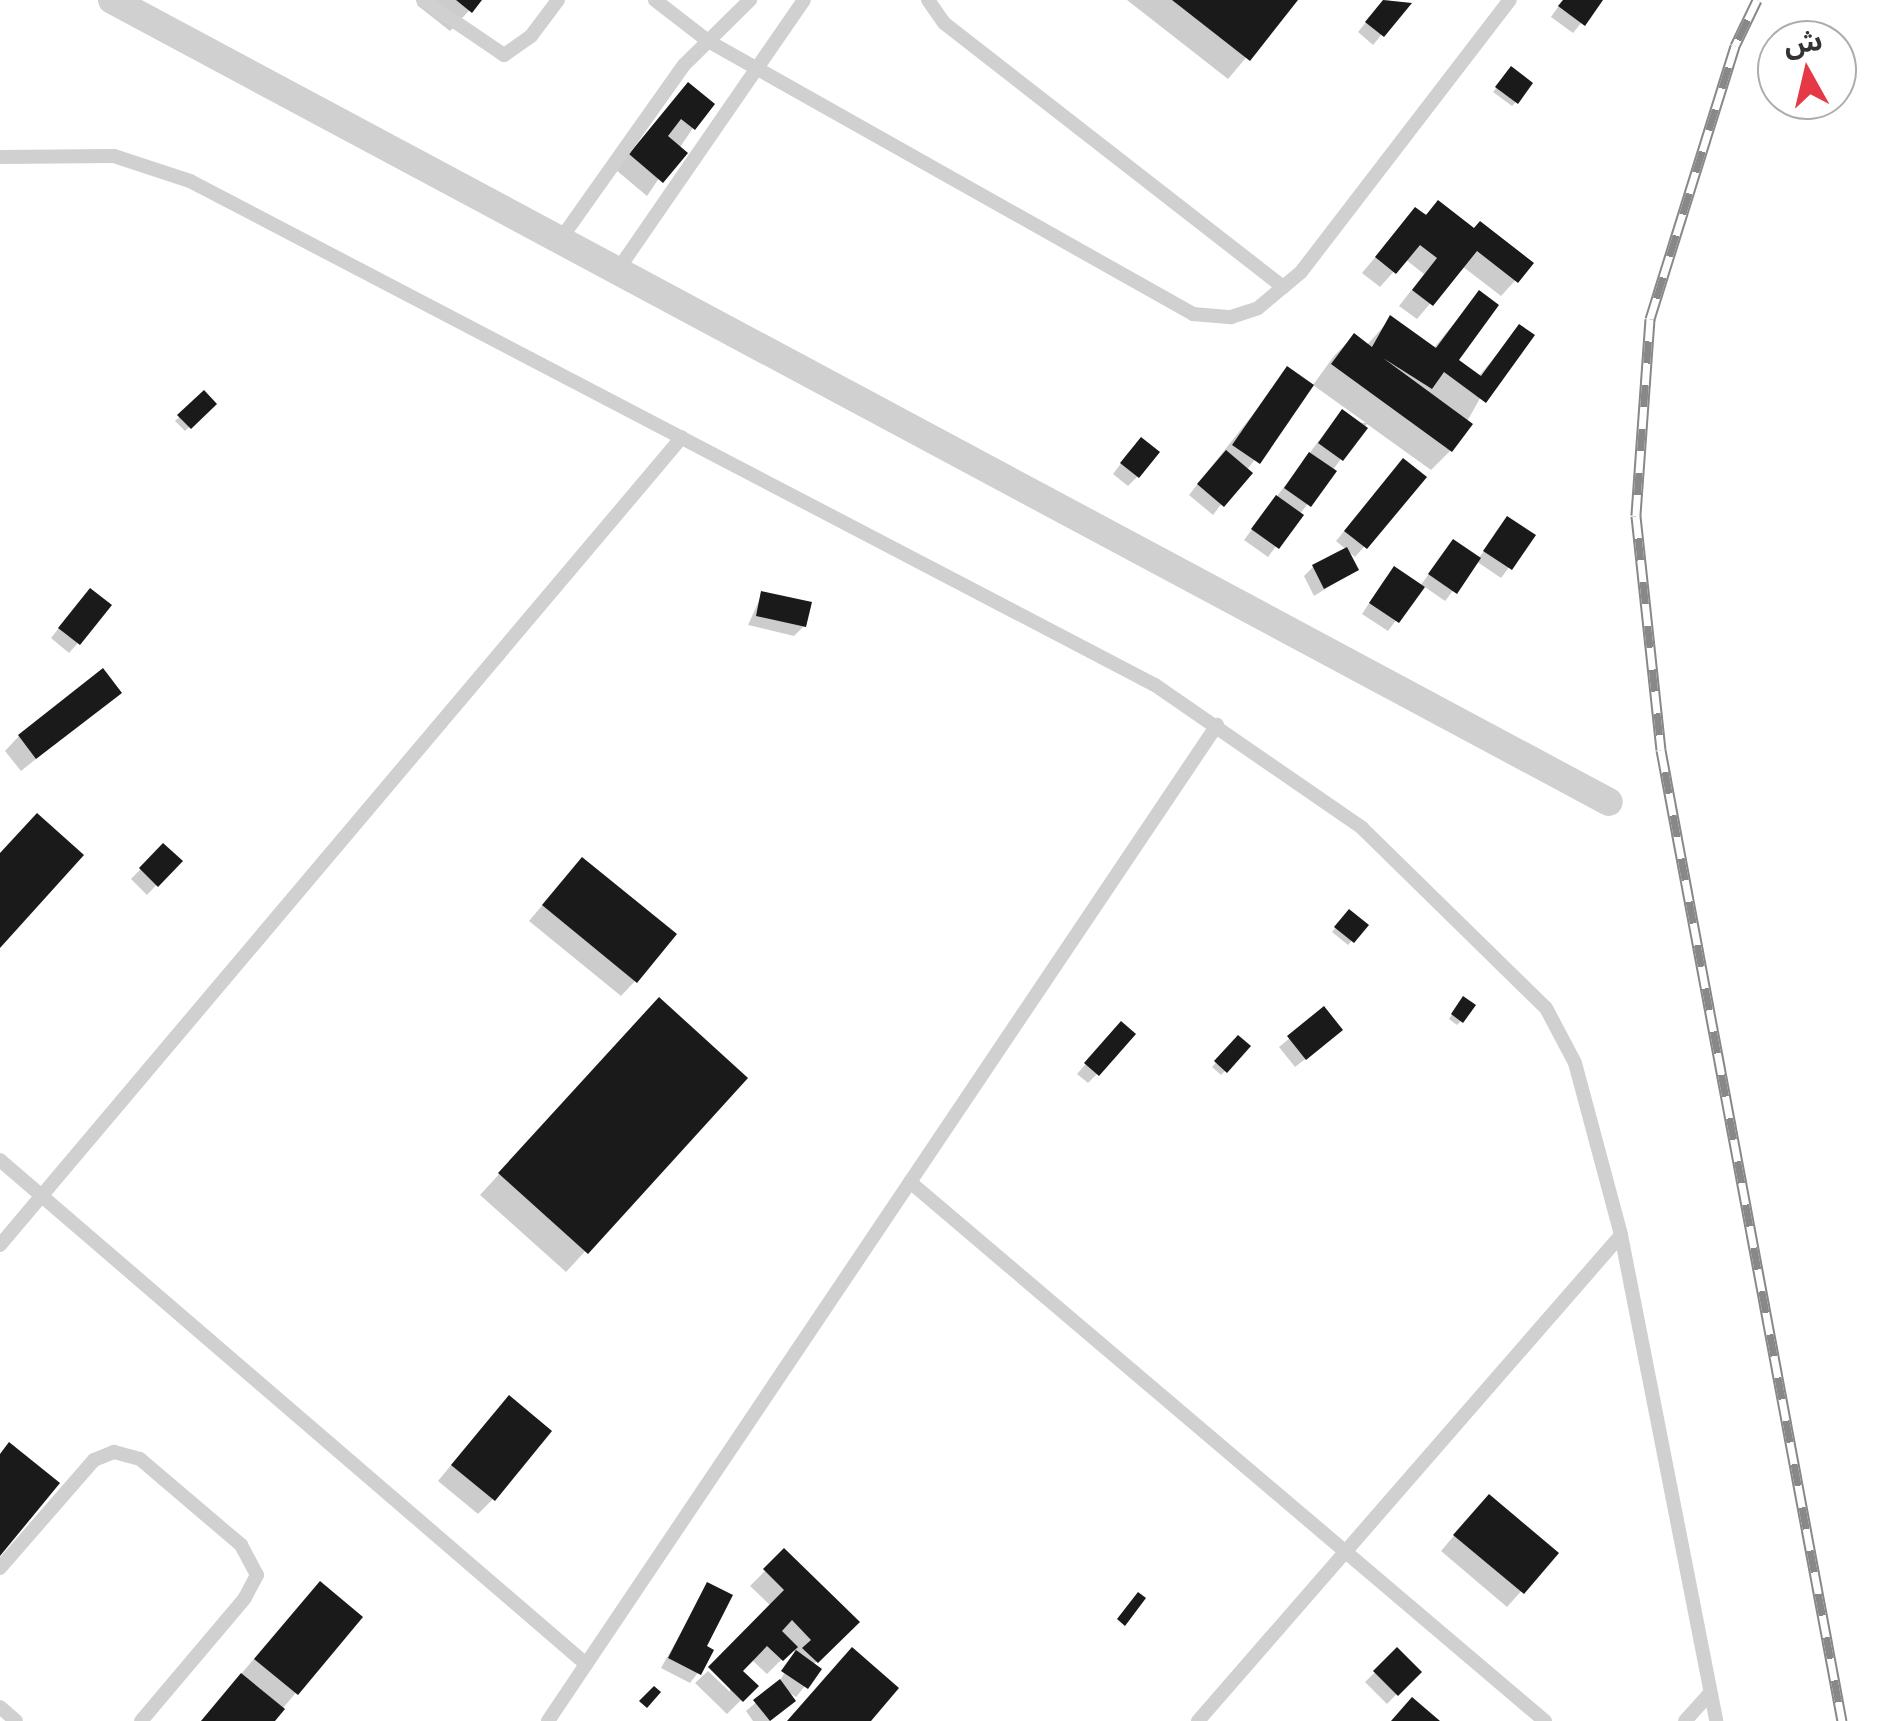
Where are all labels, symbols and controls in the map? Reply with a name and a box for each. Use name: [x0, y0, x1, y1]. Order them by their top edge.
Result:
north arrow: [1757, 20, 1857, 120]
text: ش: [1782, 23, 1824, 62]

